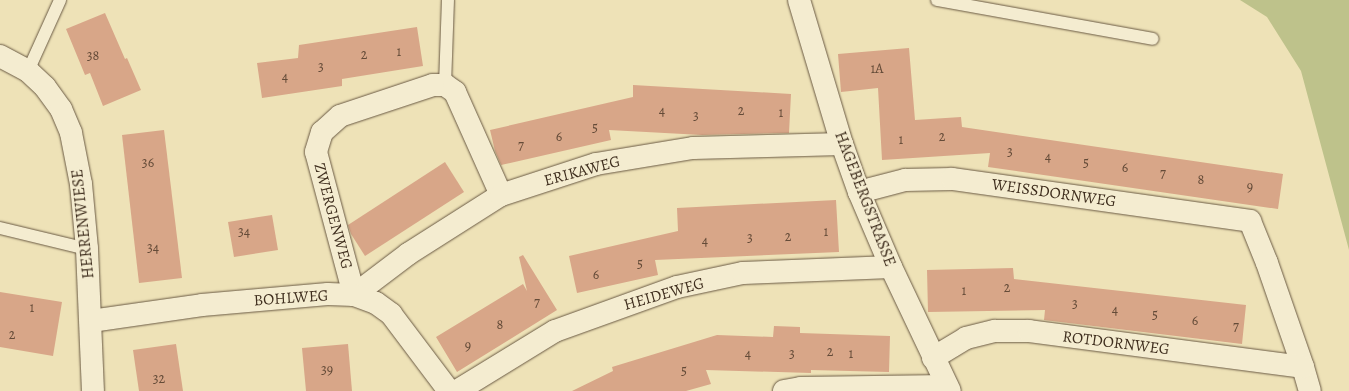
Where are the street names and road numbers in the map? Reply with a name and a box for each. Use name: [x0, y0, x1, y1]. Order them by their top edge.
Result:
street label: HAGEBERGSTRASSE: [830, 129, 900, 269]
street label: ERIKAWEG: [542, 152, 622, 190]
street label: ZWERGENWEG: [310, 161, 356, 271]
street label: HERRENWIESE: [68, 168, 98, 280]
street label: WEISSDORNWEG: [991, 175, 1117, 211]
street label: HEIDEWEG: [622, 273, 706, 315]
street label: BOHLWEG: [253, 286, 329, 310]
street label: ROTDORNWEG: [1061, 327, 1171, 359]

